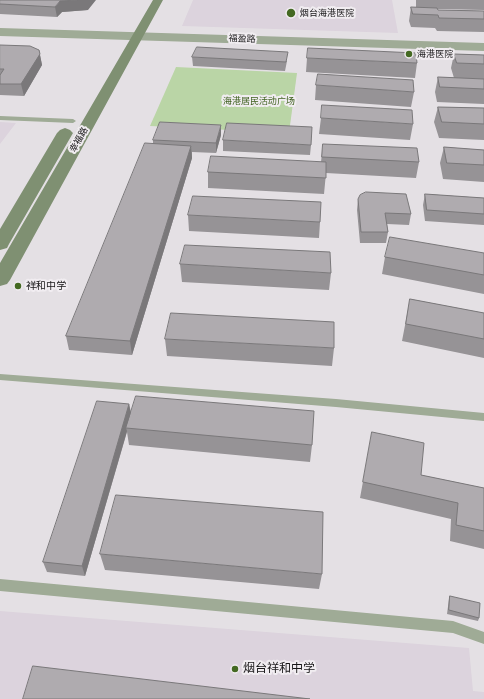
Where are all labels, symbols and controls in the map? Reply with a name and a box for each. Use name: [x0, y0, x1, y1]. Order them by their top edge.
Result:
marker: 烟台海港医院: [285, 7, 297, 19]
place label: 烟台海港医院: [300, 8, 354, 18]
street label: 福盈路: [228, 33, 256, 45]
marker: 海港医院: [404, 49, 414, 59]
place label: 海港医院: [417, 49, 453, 59]
park label: 海港居民活动广场: [223, 96, 295, 106]
street label: 幸福路: [68, 126, 90, 154]
place label: 祥和中学: [26, 280, 66, 292]
marker: 祥和中学: [13, 281, 23, 291]
place label: 烟台祥和中学: [243, 662, 315, 676]
marker: 烟台祥和中学: [230, 664, 240, 674]

